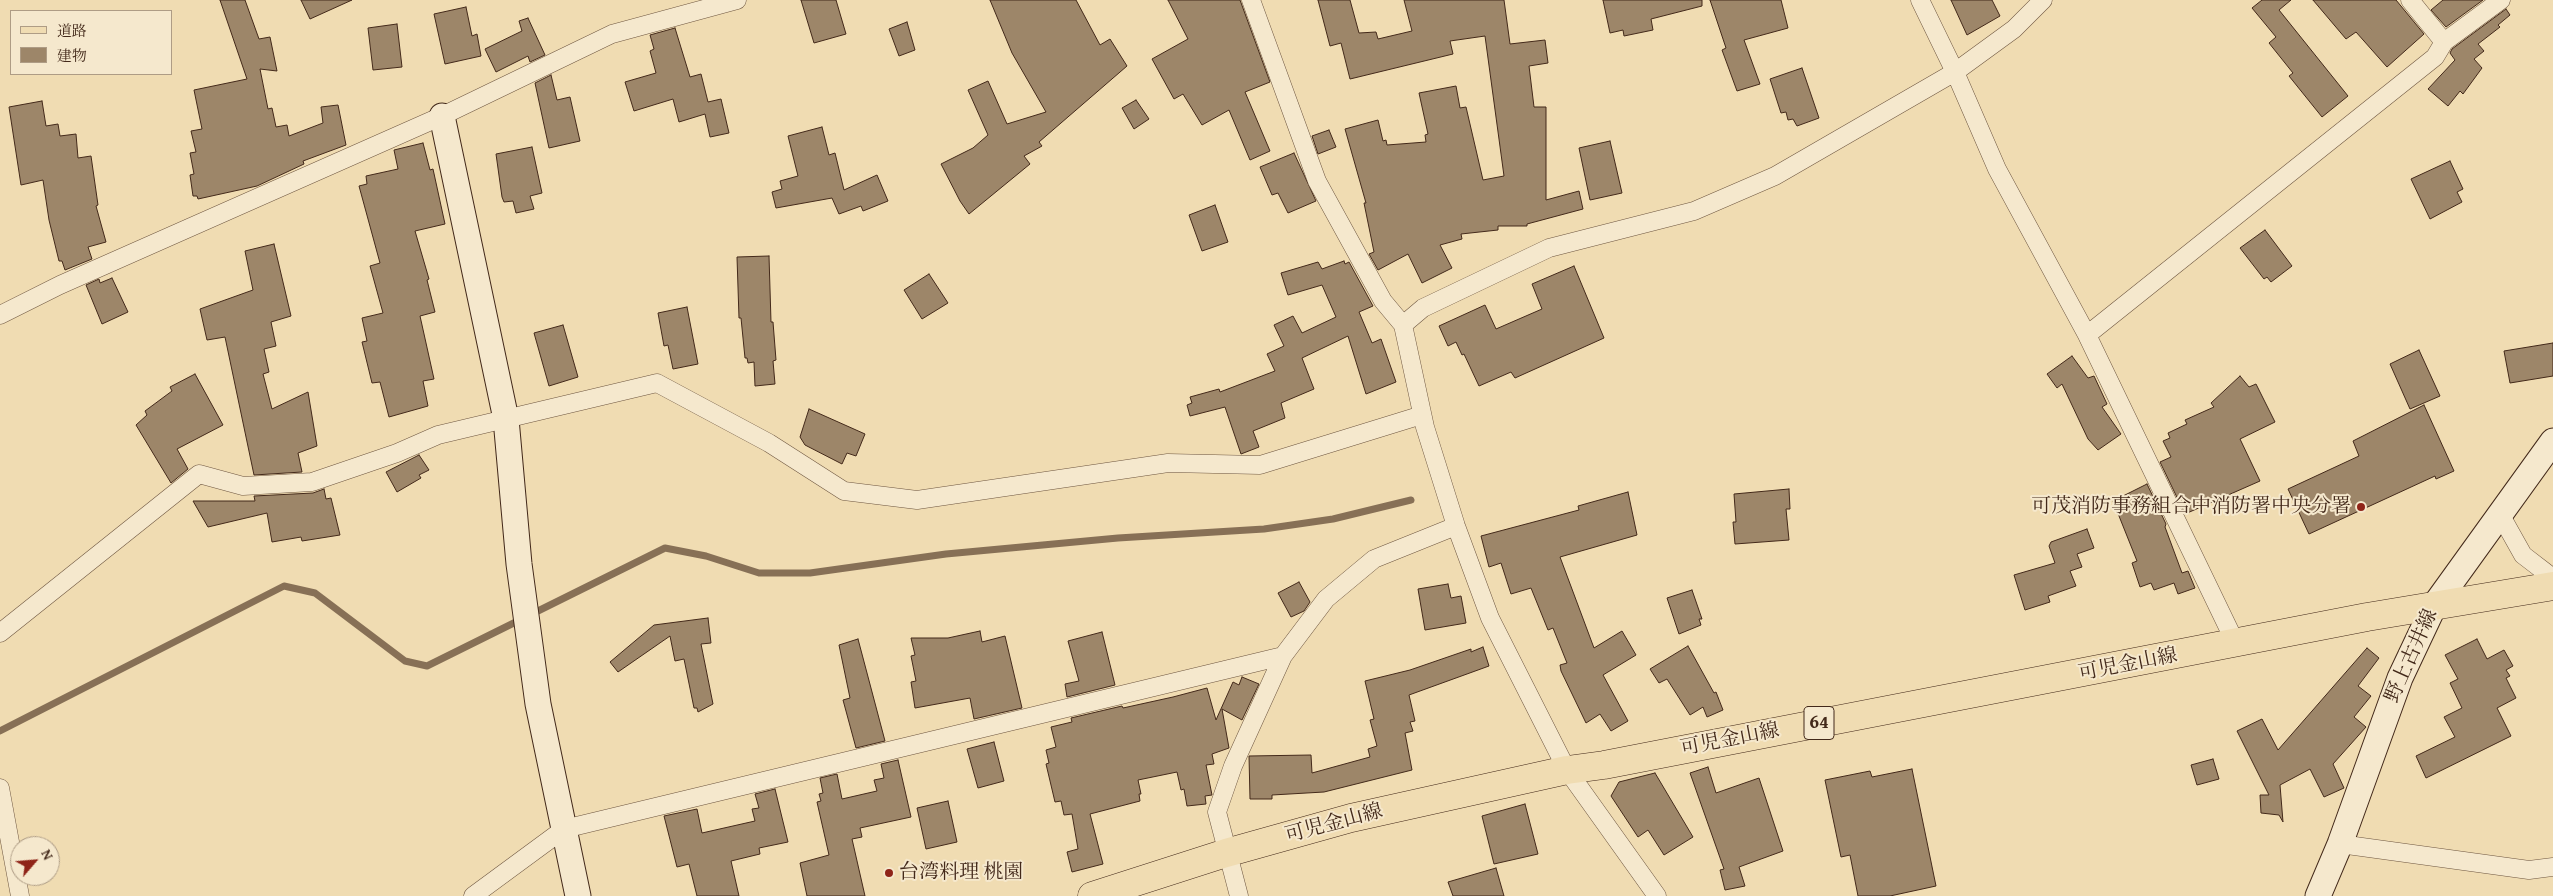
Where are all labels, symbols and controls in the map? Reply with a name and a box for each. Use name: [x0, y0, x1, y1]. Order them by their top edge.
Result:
legend: [10, 10, 172, 75]
text: 道路: [57, 20, 87, 41]
text: 建物: [57, 45, 87, 66]
place label: 可茂消防事務組合中消防署中央分署: [2031, 495, 2351, 519]
marker: 可茂消防事務組合中消防署中央分署: [2355, 501, 2367, 513]
street label: 野上古井線: [2381, 605, 2443, 707]
street label: 可児金山線: [2077, 644, 2179, 686]
road number: 64: [1804, 706, 1834, 740]
street label: 可児金山線: [1679, 719, 1781, 761]
street label: 可児金山線: [1283, 799, 1385, 849]
north arrow: [10, 836, 60, 886]
text: N: [36, 846, 59, 863]
place label: 台湾料理 桃園: [899, 861, 1023, 885]
marker: 台湾料理 桃園: [883, 867, 895, 879]

